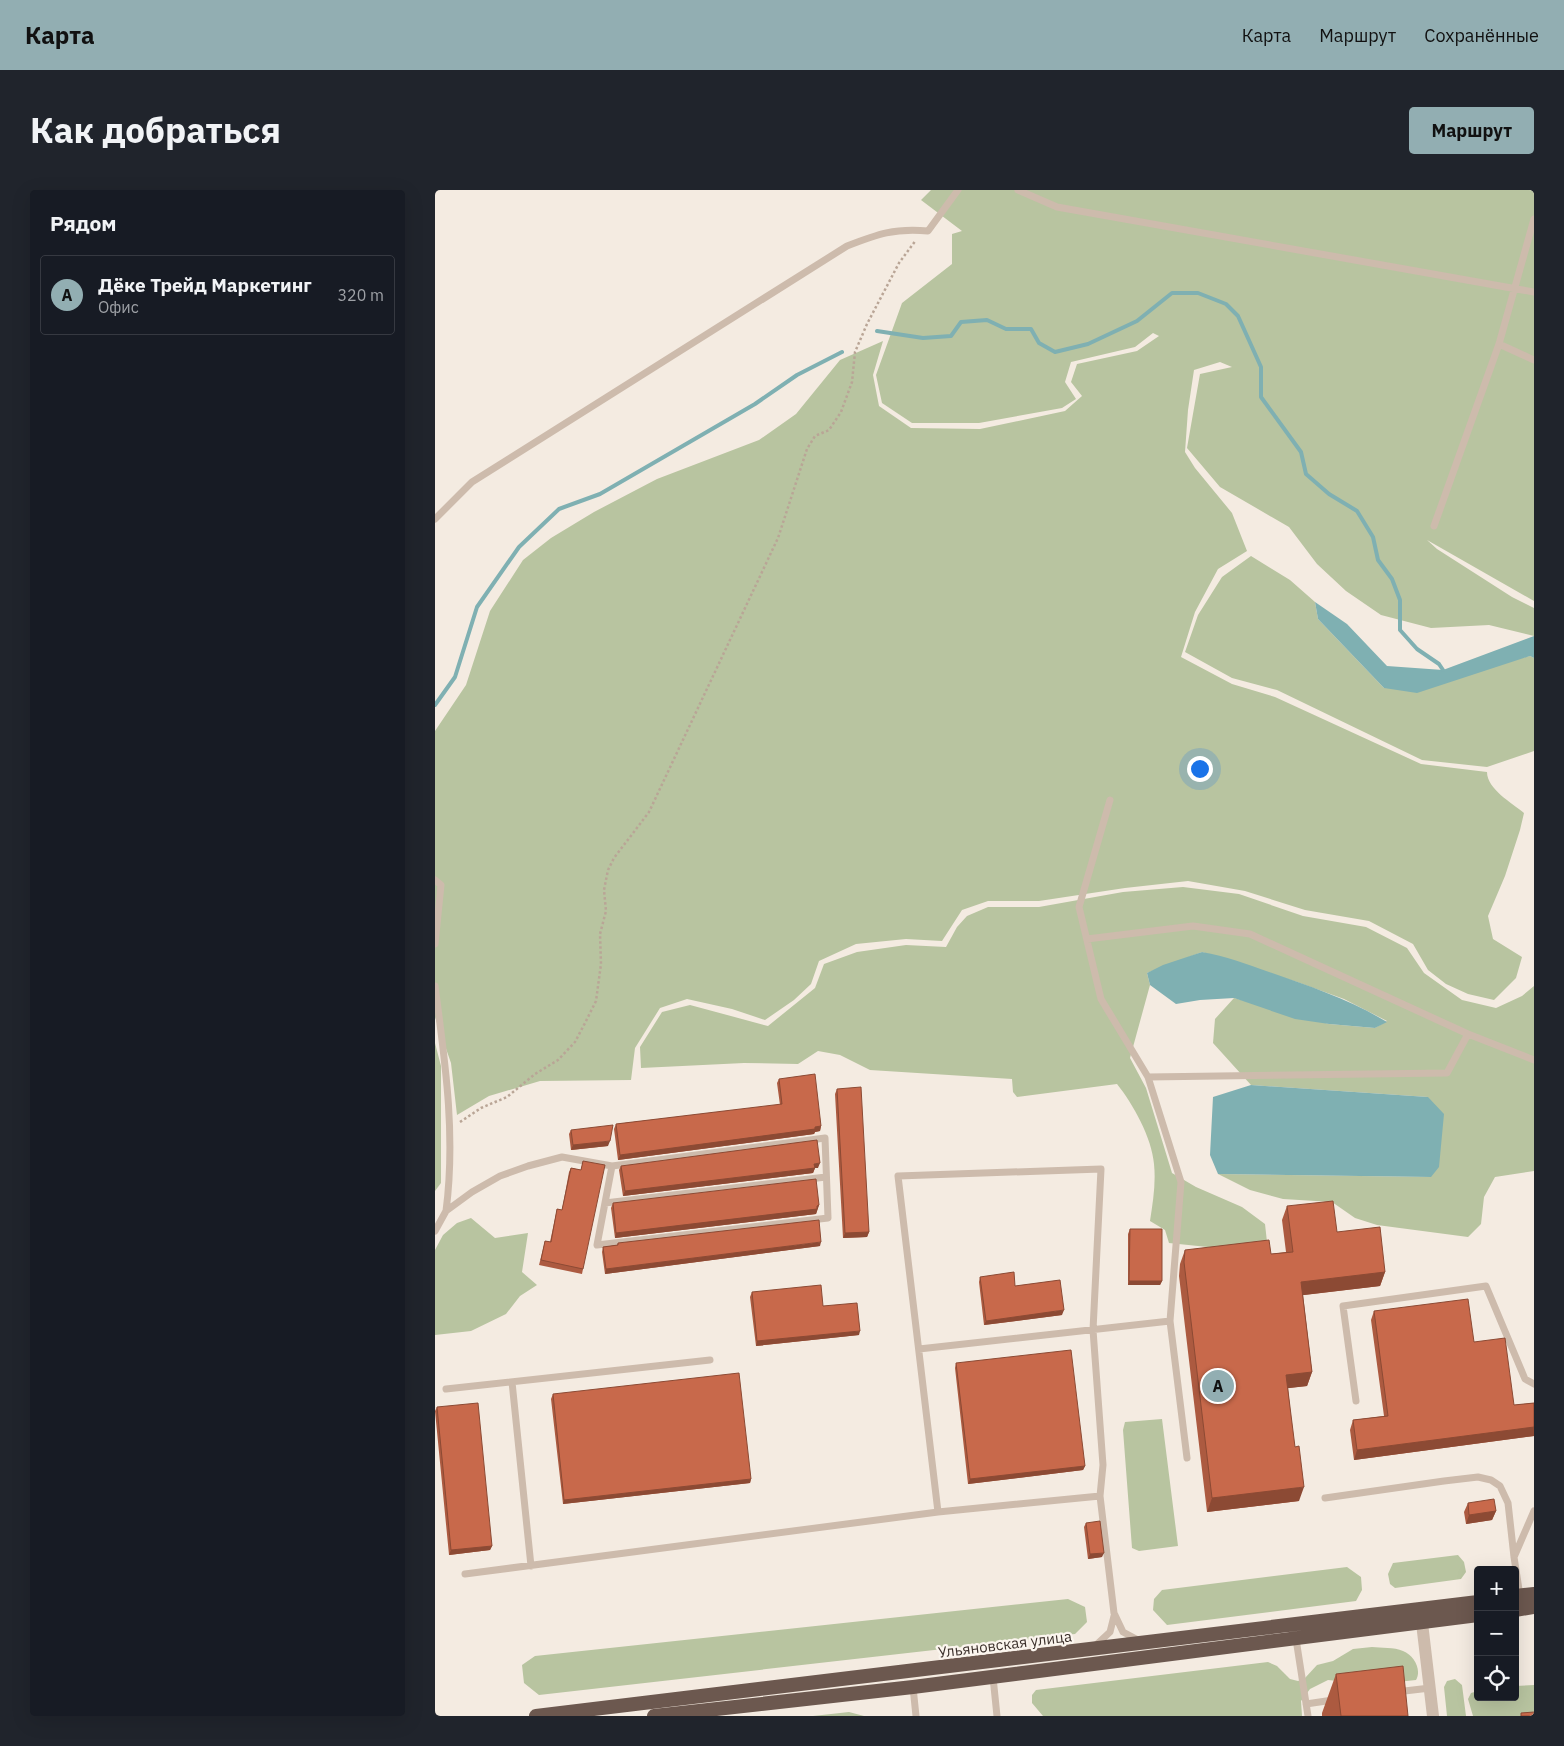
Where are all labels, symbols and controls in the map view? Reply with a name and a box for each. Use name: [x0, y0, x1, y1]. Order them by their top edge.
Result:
text: Карта: [25, 19, 95, 51]
text: Карта: [1242, 24, 1291, 47]
text: Маршрут: [1319, 24, 1396, 47]
text: Сохранённые: [1424, 24, 1539, 47]
text: Как добраться: [30, 107, 281, 153]
button: Маршрут: [1409, 107, 1534, 154]
text: Рядом: [50, 209, 117, 237]
text: Дёке Трейд Маркетинг: [98, 273, 312, 297]
text: A: [62, 285, 72, 305]
text: 320 m: [337, 285, 384, 305]
text: Офис: [98, 297, 139, 317]
your location: [1187, 756, 1213, 782]
pin: A: [1202, 1367, 1234, 1405]
map controls: [1474, 1566, 1519, 1701]
button: +: [1474, 1566, 1519, 1611]
button: −: [1474, 1611, 1519, 1656]
street label: Ульяновская улица: [937, 1626, 1073, 1662]
button: locate: [1474, 1656, 1519, 1701]

